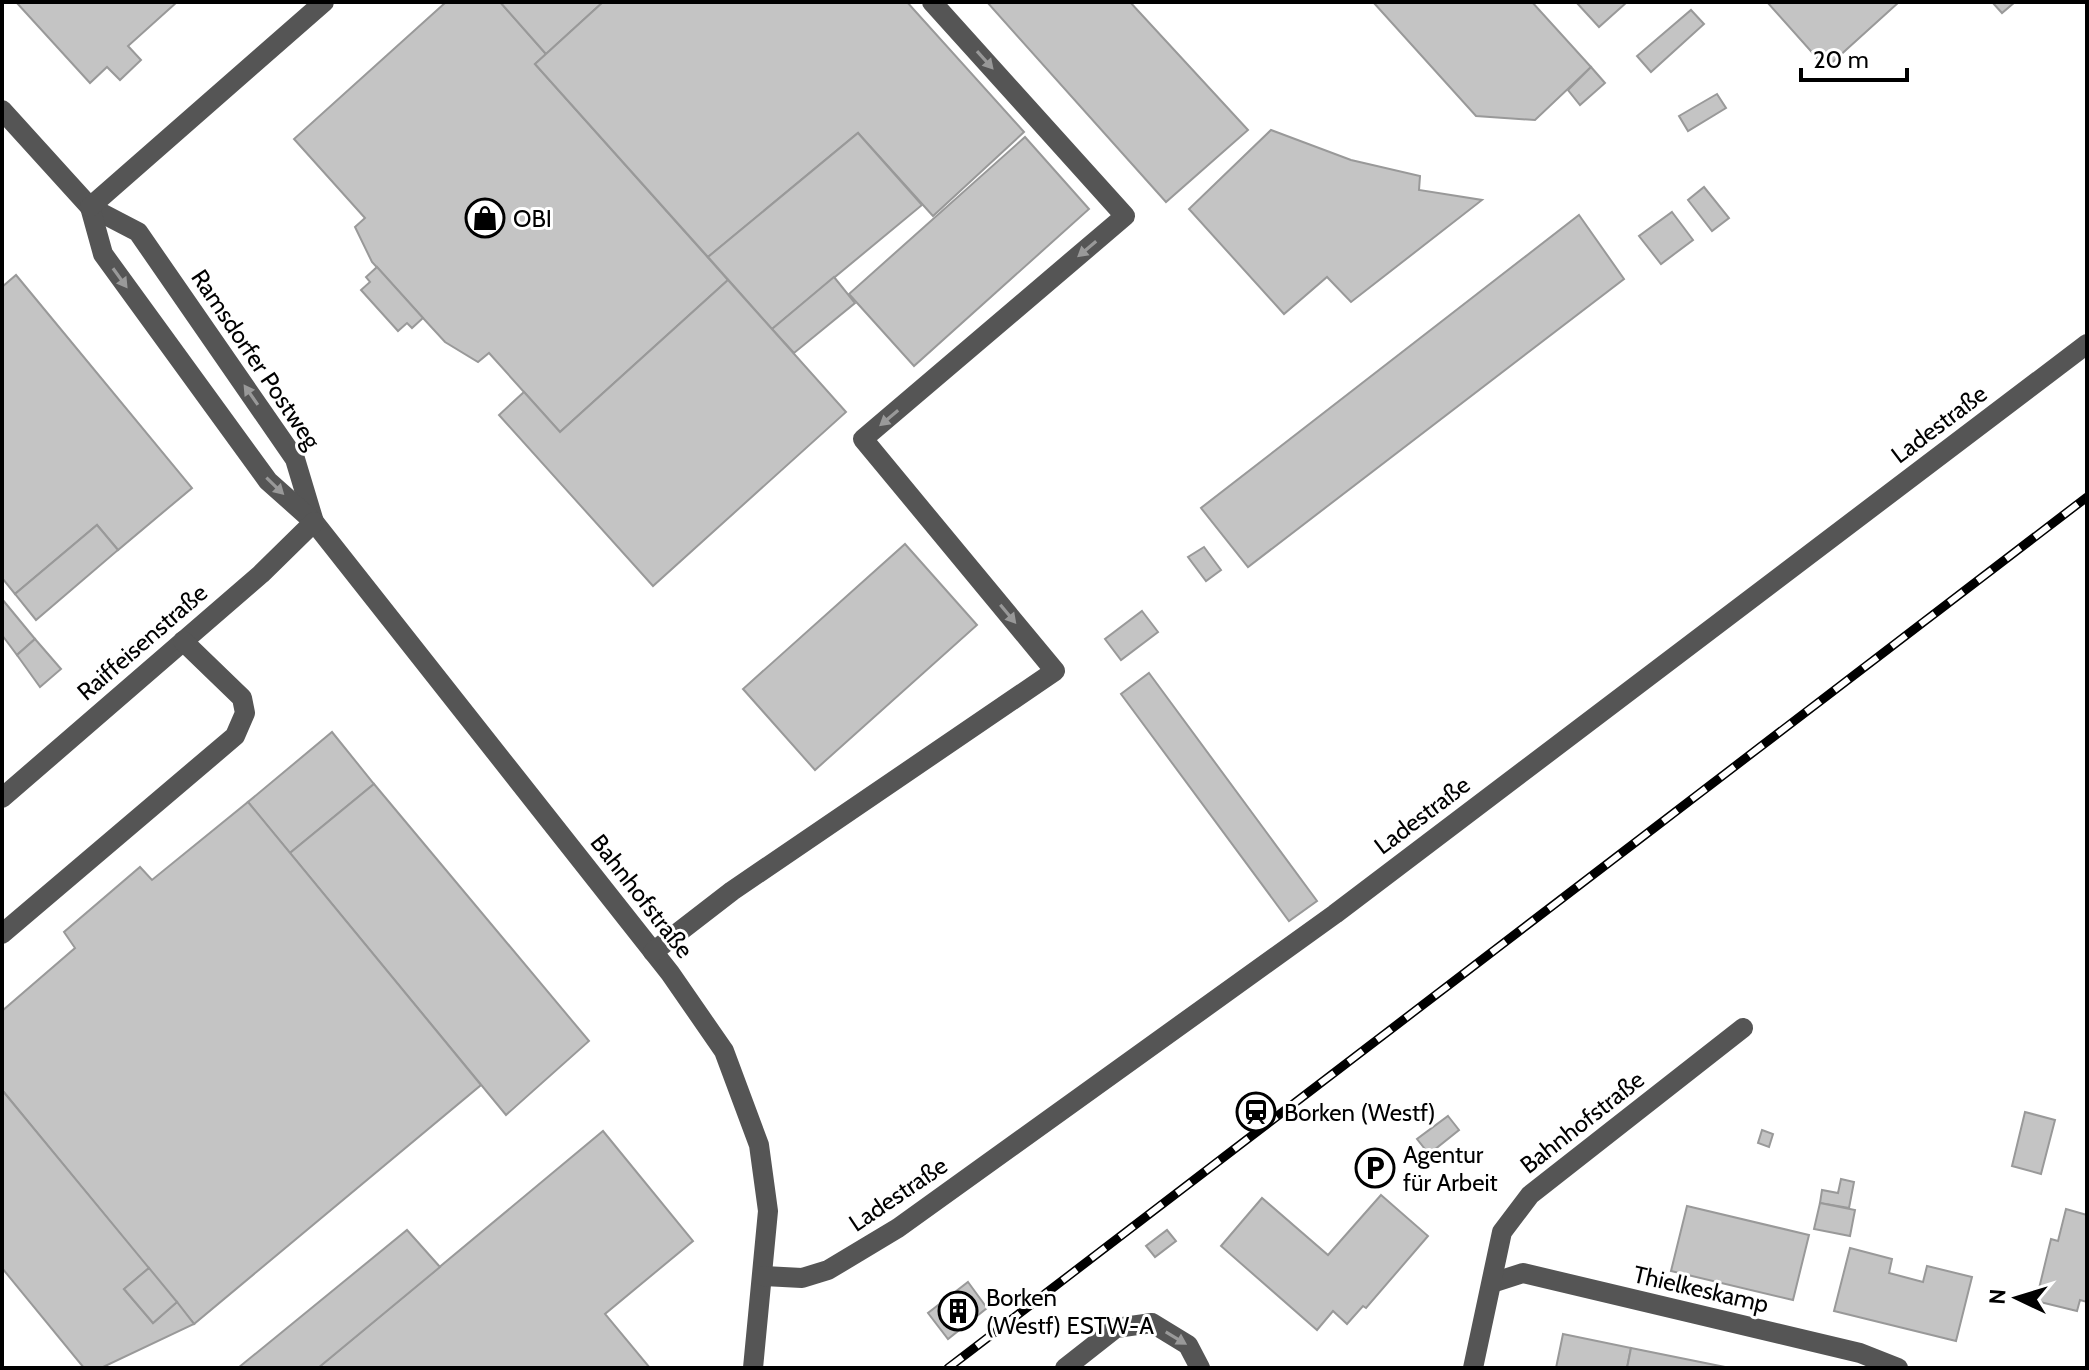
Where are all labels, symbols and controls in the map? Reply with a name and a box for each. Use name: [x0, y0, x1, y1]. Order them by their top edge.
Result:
scale bar: [1801, 32, 1907, 82]
text: 20 m: [1813, 45, 1869, 74]
one-way arrow: [975, 50, 993, 69]
shop icon: OBI: [464, 197, 506, 239]
place label: OBI: [513, 204, 552, 233]
one-way arrow: [1077, 240, 1097, 257]
street label: Ramsdorfer Postweg: [185, 264, 327, 455]
one-way arrow: [112, 267, 128, 289]
street label: Ladestraße: [1885, 379, 1993, 469]
one-way arrow: [244, 384, 259, 405]
one-way arrow: [879, 408, 898, 426]
one-way arrow: [265, 477, 284, 495]
street label: Raiffeisenstraße: [71, 578, 213, 706]
one-way arrow: [999, 604, 1016, 624]
street label: Ladestraße: [1368, 770, 1476, 860]
street label: Bahnhofstraße: [585, 828, 699, 964]
street label: Bahnhofstraße: [1514, 1065, 1650, 1179]
station icon: Borken (Westf): [1235, 1091, 1277, 1133]
place label: Borken (Westf): [1284, 1098, 1436, 1127]
place label: Agentur für Arbeit: [1403, 1140, 1498, 1197]
parking icon: Agentur für Arbeit: [1354, 1147, 1396, 1189]
street label: Ladestraße: [843, 1151, 953, 1237]
north arrow: [1977, 1258, 2057, 1338]
street label: Thielkeskamp: [1631, 1259, 1771, 1319]
place label: Borken (Westf) ESTW-A: [986, 1283, 1154, 1340]
text: N: [1984, 1288, 2012, 1305]
building icon: Borken (Westf) ESTW-A: [937, 1290, 979, 1332]
one-way arrow: [1165, 1330, 1187, 1344]

